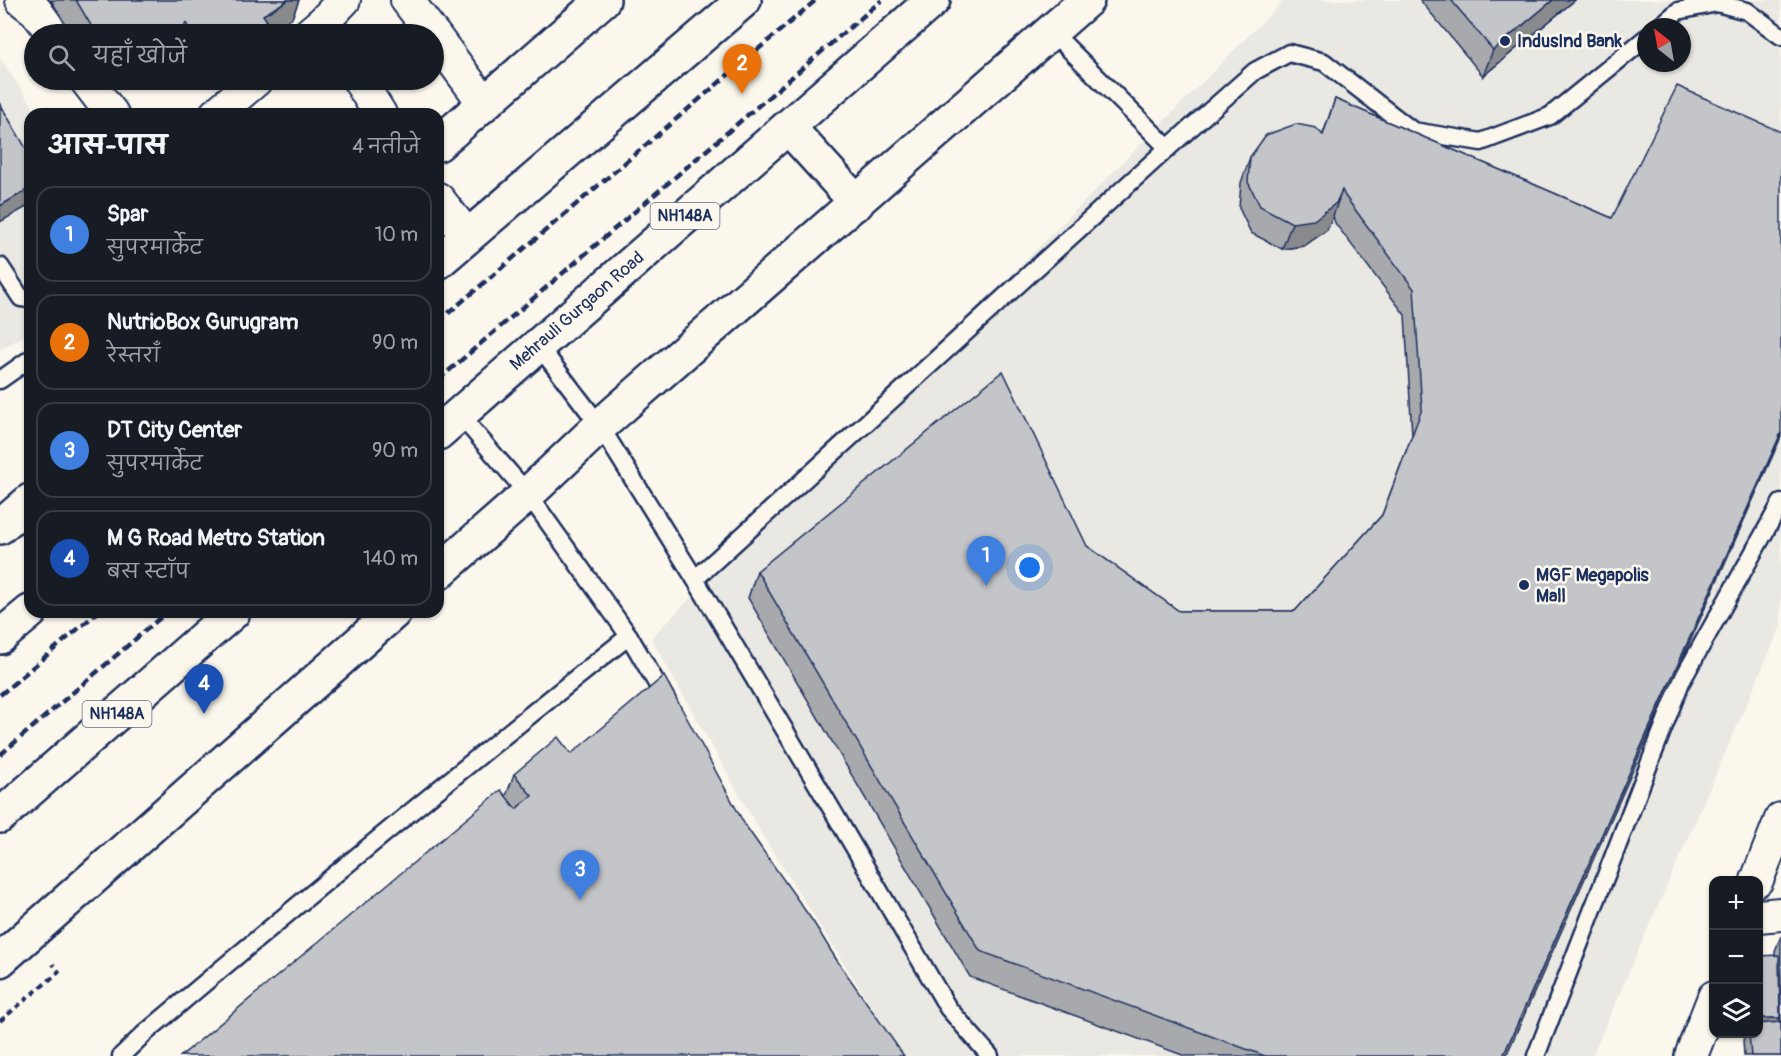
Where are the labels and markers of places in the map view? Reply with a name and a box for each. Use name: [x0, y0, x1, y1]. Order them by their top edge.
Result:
place label: IndusInd Bank: [1517, 30, 1622, 53]
marker: IndusInd Bank: [1498, 34, 1512, 48]
pin: 2: [722, 44, 762, 94]
pin: 1: [966, 536, 1006, 586]
place label: MGF Megapolis Mall: [1536, 564, 1650, 608]
marker: MGF Megapolis Mall: [1517, 578, 1531, 592]
pin: 4: [184, 664, 224, 714]
pin: 3: [560, 850, 600, 900]

